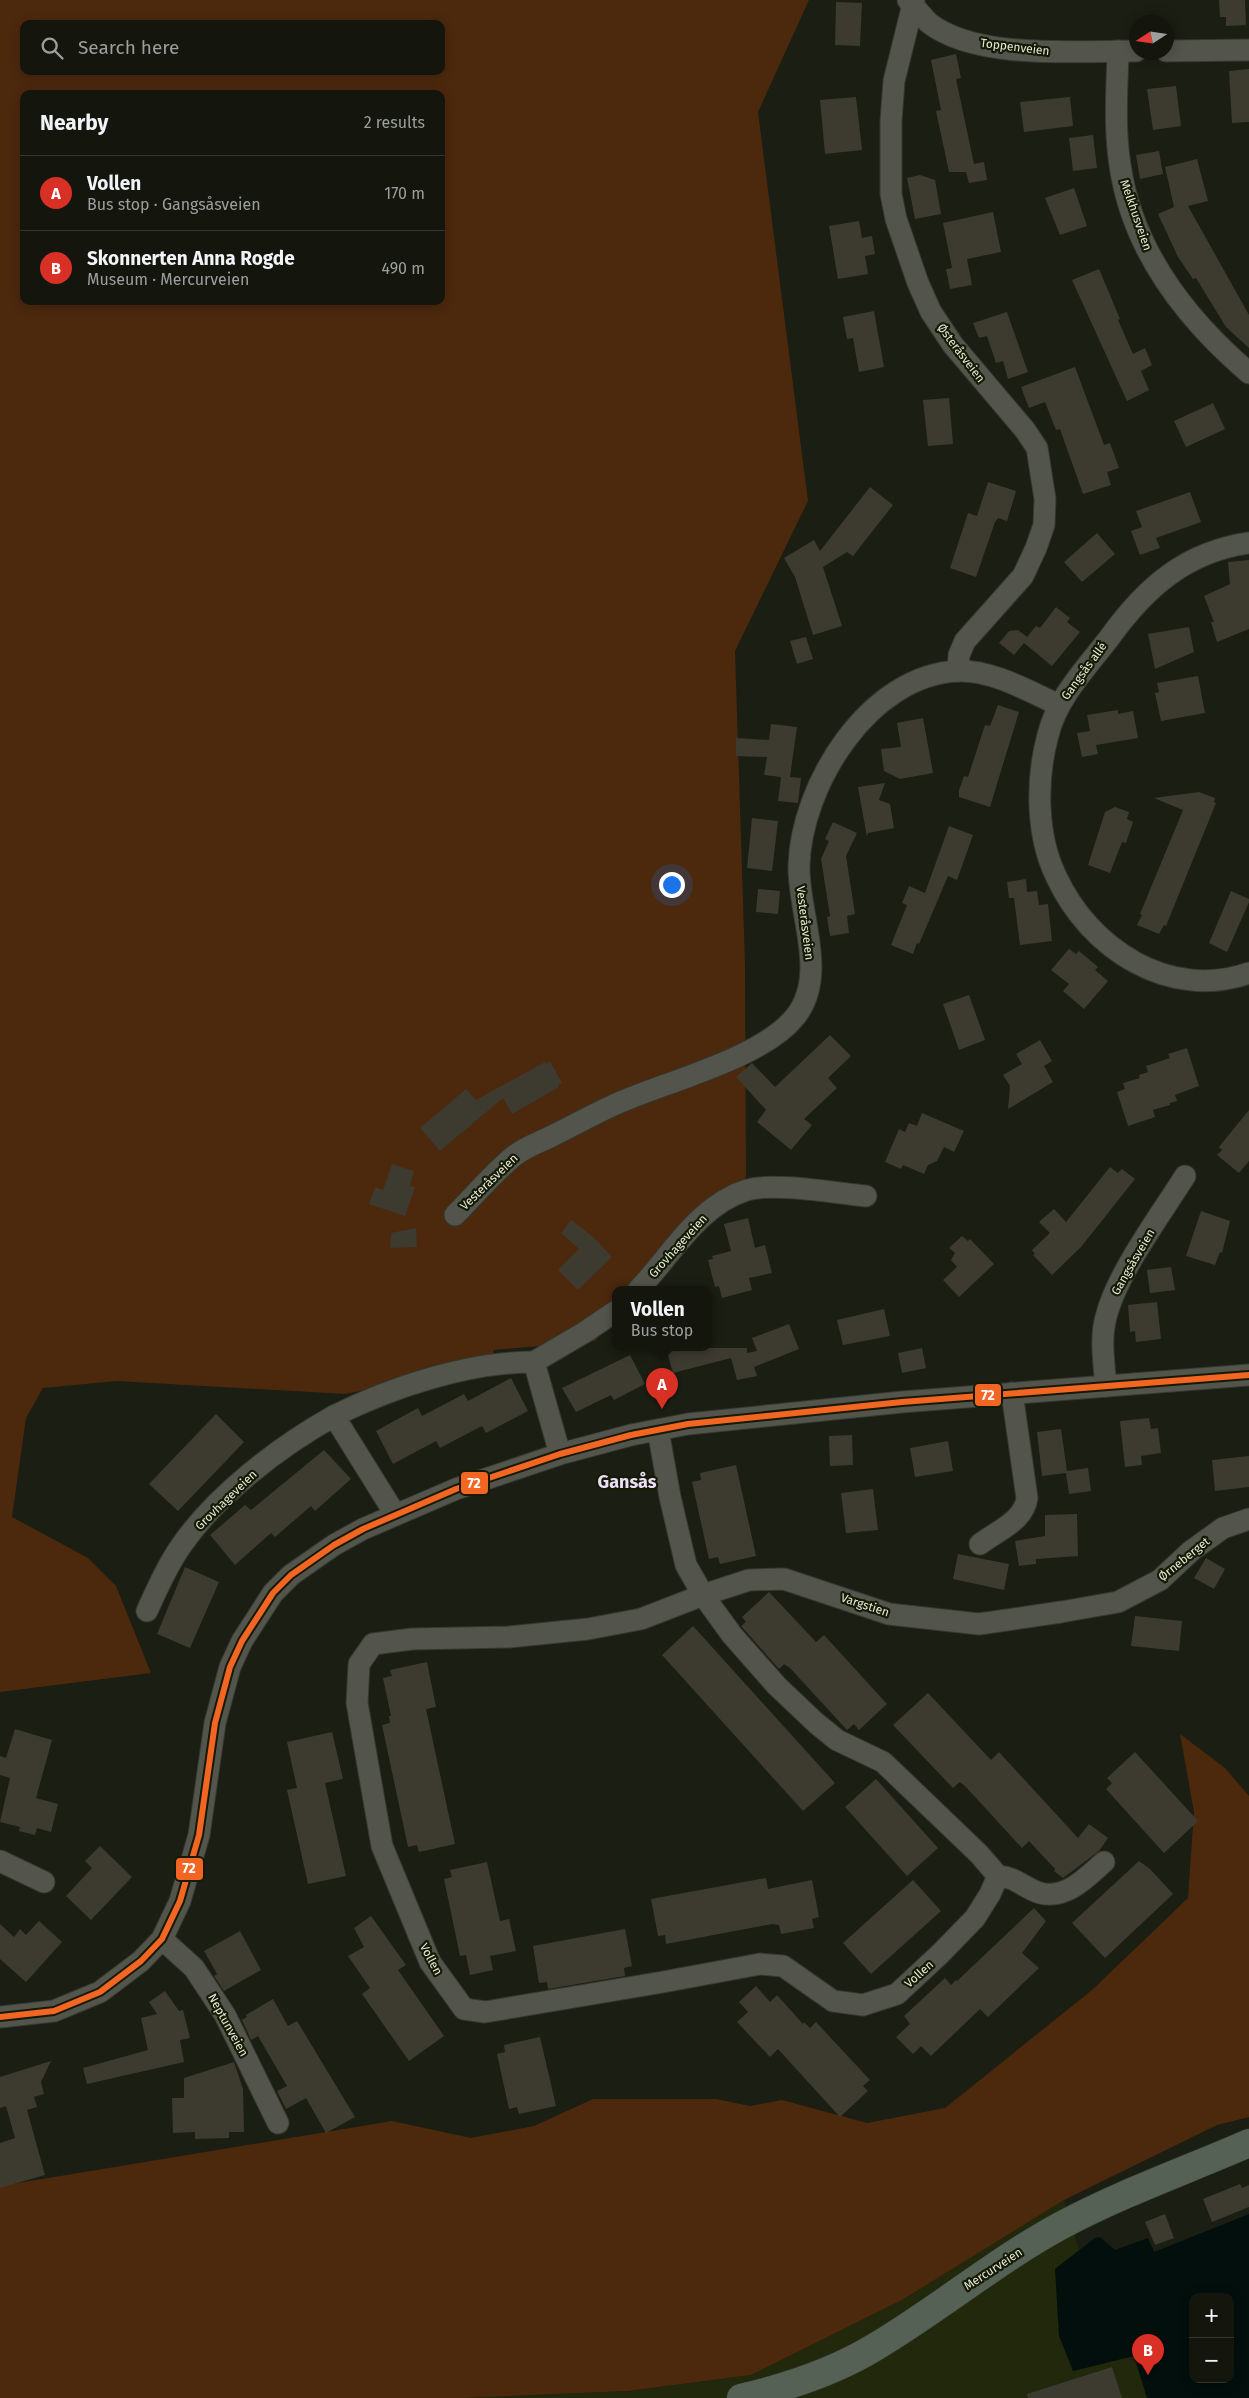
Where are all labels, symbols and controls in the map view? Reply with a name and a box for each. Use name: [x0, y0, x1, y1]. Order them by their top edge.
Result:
north arrow: [1129, 15, 1174, 60]
search box: [20, 20, 445, 75]
icon: search: [38, 34, 66, 62]
text: Search here: [78, 36, 179, 59]
street label: Toppenveien: [980, 36, 1050, 58]
text: Nearby: [40, 110, 108, 136]
text: 2 results: [364, 113, 425, 132]
text: Vollen: [87, 172, 141, 195]
street label: Melkhusveien: [1117, 178, 1155, 252]
text: A: [51, 184, 61, 203]
text: 170 m: [384, 184, 425, 203]
text: Bus stop · Gangsåsveien: [87, 195, 261, 214]
text: Skonnerten Anna Rogde: [87, 247, 295, 270]
text: B: [51, 259, 61, 278]
text: 490 m: [382, 259, 425, 278]
text: Museum · Mercurveien: [87, 270, 249, 289]
street label: Østeråsveien: [934, 321, 988, 385]
street label: Gangsås allé: [1058, 639, 1110, 703]
your location: [659, 872, 685, 898]
street label: Vesteråsveien: [794, 885, 816, 961]
street label: Vesteråsveien: [457, 1151, 521, 1213]
street label: Grovhageveien: [646, 1212, 710, 1280]
street label: Gangsåsveien: [1108, 1226, 1158, 1298]
popup: [612, 1286, 712, 1351]
text: Vollen: [631, 1298, 685, 1321]
text: Bus stop: [631, 1321, 693, 1340]
pin: A: [646, 1368, 678, 1409]
line badge: 72: [974, 1383, 1002, 1407]
text: 72: [981, 1387, 995, 1404]
street label: Grovhageveien: [192, 1467, 260, 1533]
line badge: 72: [460, 1471, 489, 1495]
district label: Gansås: [598, 1471, 657, 1493]
text: 72: [467, 1475, 481, 1492]
street label: Ørneberget: [1156, 1534, 1213, 1584]
street label: Vargstien: [839, 1591, 891, 1619]
line badge: 72: [175, 1857, 204, 1881]
text: 72: [182, 1860, 196, 1877]
street label: Vollen: [417, 1941, 445, 1977]
street label: Vollen: [902, 1957, 936, 1991]
street label: Neptunveien: [205, 1991, 251, 2059]
street label: Mercurveien: [961, 2245, 1025, 2293]
map controls: [1189, 2293, 1234, 2383]
button: +: [1189, 2293, 1234, 2338]
pin: B: [1132, 2334, 1164, 2375]
button: −: [1189, 2338, 1234, 2383]

